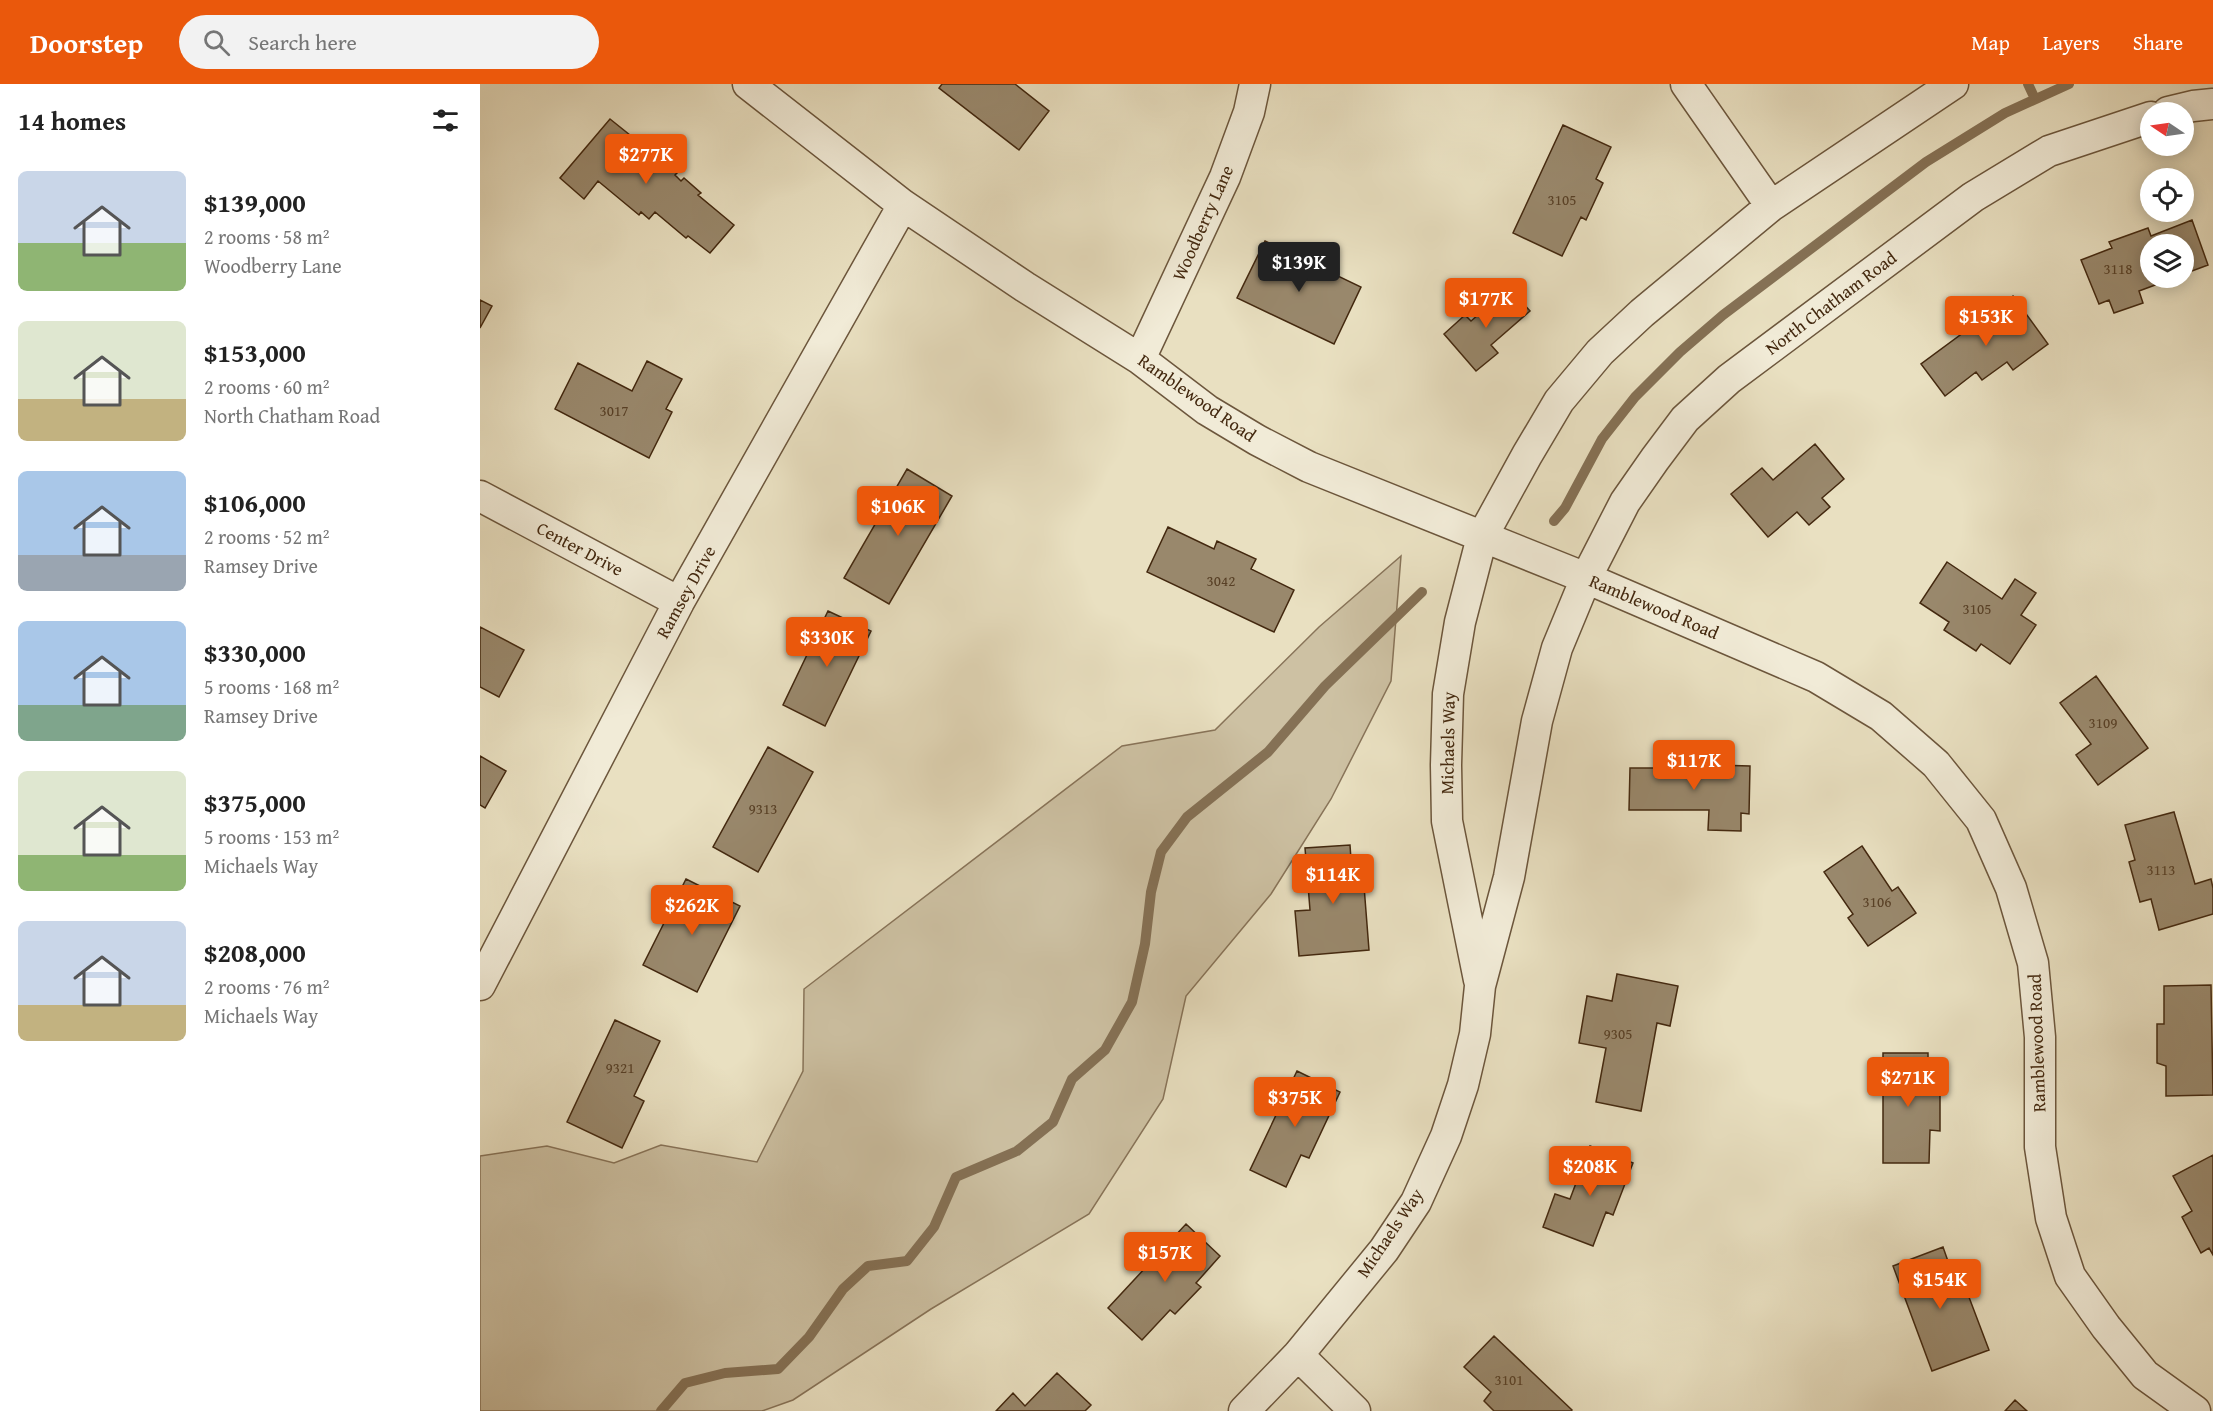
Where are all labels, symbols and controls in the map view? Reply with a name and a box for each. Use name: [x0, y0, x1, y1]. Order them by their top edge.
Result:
search box: [179, 15, 599, 69]
text: Doorstep: [30, 22, 143, 63]
icon: search: [200, 26, 233, 59]
text: Search here: [248, 26, 357, 58]
text: Map: [1971, 27, 2010, 58]
text: Layers: [2043, 27, 2100, 58]
text: Share: [2133, 27, 2183, 58]
text: 14 homes: [18, 101, 126, 140]
north arrow: [2140, 102, 2194, 156]
map controls: [2140, 102, 2194, 288]
icon: filters: [429, 104, 462, 137]
pin: $277K: [604, 134, 688, 185]
text: $277K: [619, 139, 673, 168]
street label: Woodberry Lane: [1165, 161, 1240, 285]
button: locate: [2140, 168, 2194, 222]
text: $139,000: [204, 183, 306, 222]
house number: 3105: [1548, 189, 1576, 210]
icon: home: [66, 195, 138, 267]
text: 2 rooms · 58 m²: [204, 222, 330, 251]
button: layers: [2140, 234, 2194, 288]
pin: $139K: [1257, 242, 1341, 293]
street label: North Chatham Road: [1759, 244, 1902, 361]
text: $139K: [1272, 247, 1326, 276]
text: Woodberry Lane: [204, 251, 342, 280]
house number: 3118: [2104, 258, 2132, 279]
pin: $177K: [1444, 278, 1528, 329]
text: $177K: [1459, 283, 1513, 312]
pin: $153K: [1944, 296, 2028, 347]
text: $153K: [1959, 301, 2013, 330]
text: $153,000: [204, 333, 306, 372]
icon: home: [66, 345, 138, 417]
street label: Ramblewood Road: [1133, 347, 1262, 449]
text: 2 rooms · 60 m²: [204, 372, 330, 401]
house number: 3017: [600, 400, 628, 421]
text: North Chatham Road: [204, 401, 380, 430]
text: $106,000: [204, 483, 306, 522]
pin: $106K: [856, 486, 940, 537]
text: $106K: [871, 491, 925, 520]
icon: home: [66, 495, 138, 567]
street label: Center Drive: [532, 514, 628, 583]
text: 2 rooms · 52 m²: [204, 522, 330, 551]
street label: Ramsey Drive: [649, 540, 722, 643]
text: Ramsey Drive: [204, 551, 318, 580]
street label: Ramblewood Road: [1585, 567, 1724, 646]
house number: 3042: [1207, 570, 1235, 591]
house number: 3105: [1963, 598, 1991, 619]
pin: $330K: [785, 617, 869, 668]
text: $330K: [800, 622, 854, 651]
text: $330,000: [204, 633, 306, 672]
icon: home: [66, 645, 138, 717]
text: 5 rooms · 168 m²: [204, 672, 339, 701]
street label: Michaels Way: [1433, 691, 1462, 795]
text: Ramsey Drive: [204, 701, 318, 730]
house number: 3109: [2089, 712, 2117, 733]
pin: $117K: [1652, 740, 1736, 791]
text: $117K: [1667, 745, 1721, 774]
text: $375,000: [204, 783, 306, 822]
icon: home: [66, 795, 138, 867]
house number: 9313: [749, 798, 777, 819]
text: 5 rooms · 153 m²: [204, 822, 339, 851]
text: Michaels Way: [204, 851, 318, 880]
pin: $114K: [1291, 854, 1375, 905]
text: $114K: [1306, 859, 1360, 888]
house number: 3113: [2147, 859, 2175, 880]
pin: $262K: [650, 885, 734, 936]
text: $262K: [665, 890, 719, 919]
house number: 3106: [1863, 891, 1891, 912]
text: $208,000: [204, 933, 306, 972]
icon: home: [66, 945, 138, 1017]
text: 2 rooms · 76 m²: [204, 972, 330, 1001]
street label: Ramblewood Road: [2021, 973, 2052, 1113]
text: Michaels Way: [204, 1001, 318, 1030]
house number: 9305: [1604, 1023, 1632, 1044]
house number: 9321: [606, 1057, 634, 1078]
pin: $271K: [1866, 1057, 1950, 1108]
text: $271K: [1881, 1062, 1935, 1091]
pin: $375K: [1253, 1077, 1337, 1128]
text: $375K: [1268, 1082, 1322, 1111]
pin: $208K: [1548, 1146, 1632, 1197]
text: $208K: [1563, 1151, 1617, 1180]
street label: Michaels Way: [1350, 1183, 1430, 1283]
pin: $157K: [1123, 1232, 1207, 1283]
text: $157K: [1138, 1237, 1192, 1266]
pin: $154K: [1898, 1259, 1982, 1310]
text: $154K: [1913, 1264, 1967, 1293]
house number: 3101: [1495, 1369, 1523, 1390]

